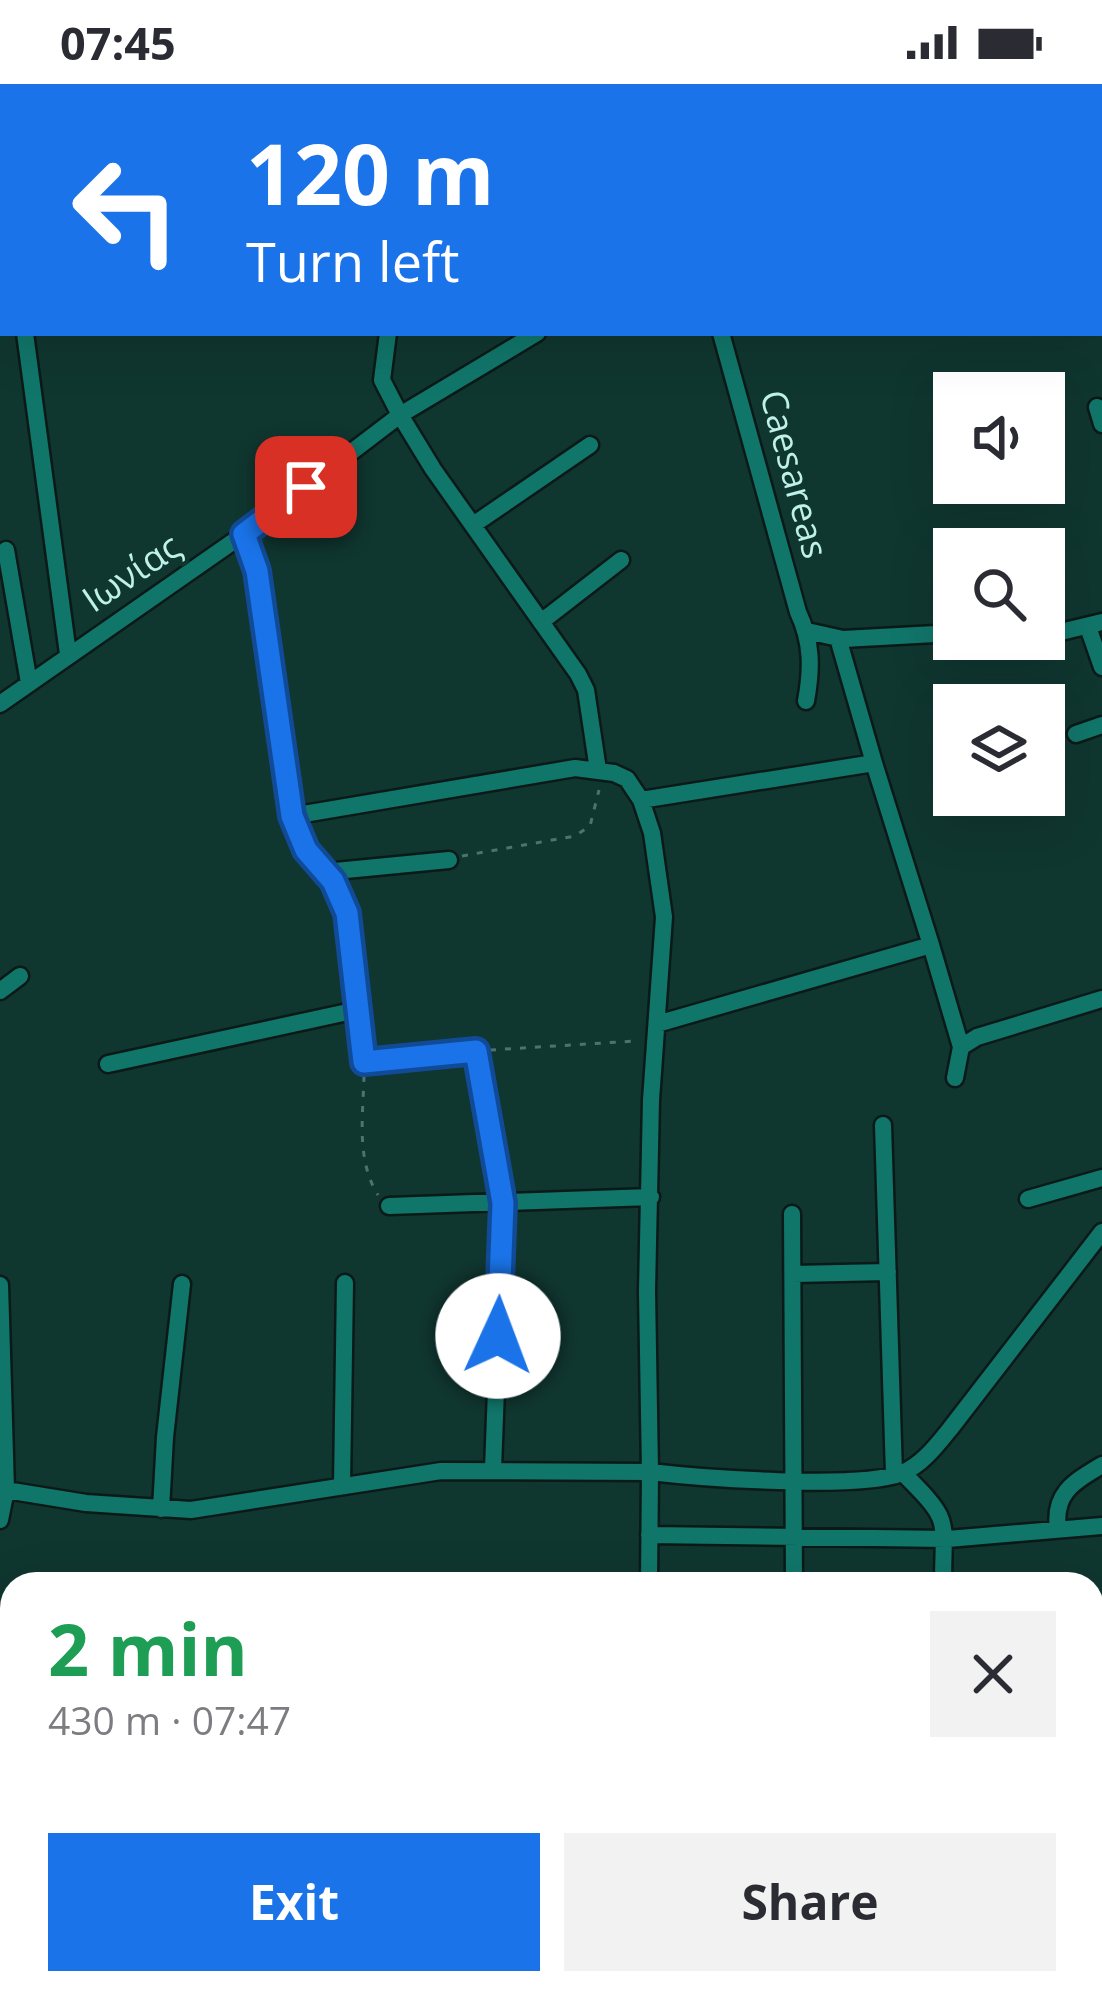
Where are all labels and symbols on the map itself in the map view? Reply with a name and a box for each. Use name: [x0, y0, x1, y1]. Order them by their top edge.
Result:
street label: Caesareas: [749, 385, 841, 563]
pin: [255, 436, 357, 538]
street label: Ιωνίας: [72, 521, 190, 623]
position arrow: [435, 1273, 561, 1399]

